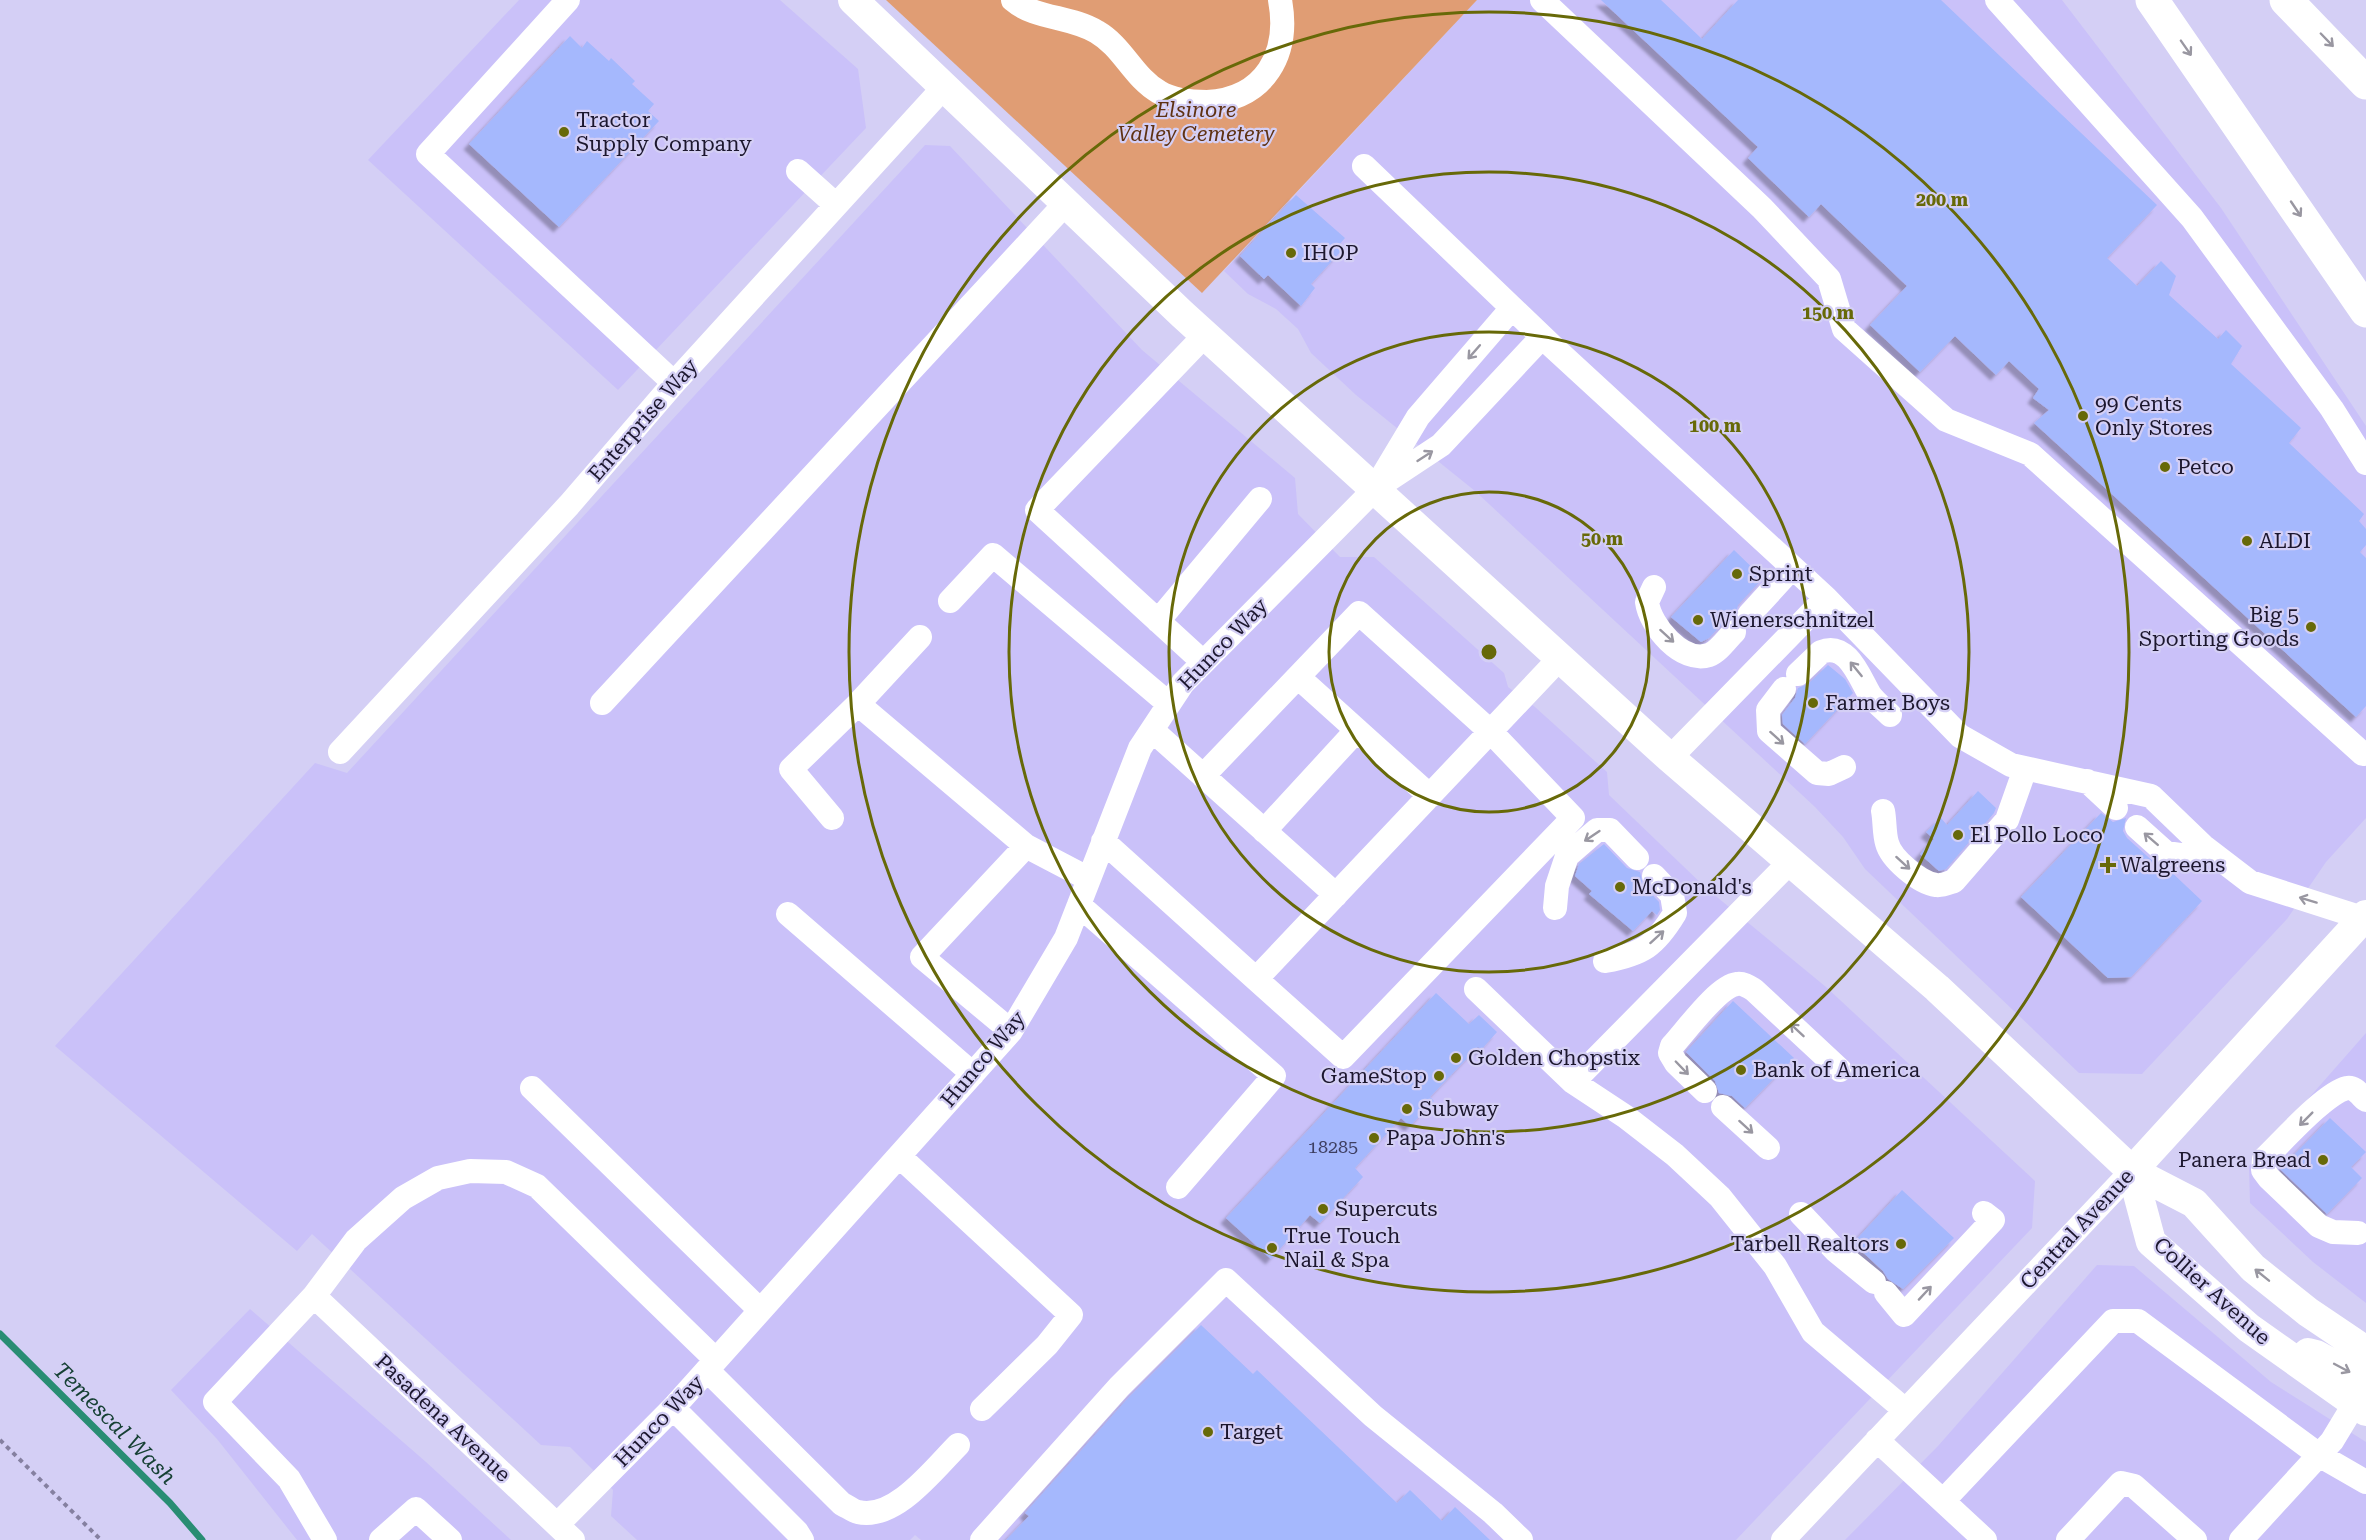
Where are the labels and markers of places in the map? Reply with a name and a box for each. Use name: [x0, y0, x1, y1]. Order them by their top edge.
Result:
place label: Tractor Supply Company: [576, 108, 752, 156]
marker: Tractor Supply Company: [557, 125, 571, 139]
place label: IHOP: [1303, 241, 1359, 265]
marker: IHOP: [1284, 246, 1298, 260]
place label: 99 Cents Only Stores: [2095, 392, 2213, 440]
marker: 99 Cents Only Stores: [2076, 409, 2090, 423]
place label: Petco: [2177, 455, 2234, 479]
marker: Petco: [2158, 460, 2172, 474]
place label: ALDI: [2259, 529, 2311, 553]
marker: ALDI: [2240, 534, 2254, 548]
place label: Sprint: [1749, 562, 1813, 586]
marker: Sprint: [1730, 567, 1744, 581]
place label: Big 5 Sporting Goods: [2139, 603, 2299, 651]
place label: Wienerschnitzel: [1710, 608, 1875, 632]
marker: Wienerschnitzel: [1691, 613, 1705, 627]
marker: Big 5 Sporting Goods: [2304, 620, 2318, 634]
centre of rings: [1479, 642, 1499, 662]
place label: Farmer Boys: [1825, 691, 1950, 715]
marker: Farmer Boys: [1806, 696, 1820, 710]
place label: El Pollo Loco: [1970, 823, 2103, 847]
marker: El Pollo Loco: [1951, 828, 1965, 842]
place label: Walgreens: [2120, 853, 2225, 877]
marker: Walgreens: [2101, 858, 2115, 872]
place label: McDonald's: [1632, 875, 1752, 899]
marker: McDonald's: [1613, 880, 1627, 894]
place label: Golden Chopstix: [1468, 1046, 1640, 1070]
marker: Golden Chopstix: [1449, 1051, 1463, 1065]
place label: Bank of America: [1753, 1058, 1921, 1082]
marker: Bank of America: [1734, 1063, 1748, 1077]
place label: GameStop: [1321, 1064, 1427, 1088]
marker: GameStop: [1432, 1069, 1446, 1083]
place label: Subway: [1419, 1097, 1499, 1121]
marker: Subway: [1400, 1102, 1414, 1116]
place label: Papa John's: [1386, 1126, 1505, 1150]
marker: Papa John's: [1367, 1131, 1381, 1145]
place label: Panera Bread: [2178, 1148, 2312, 1172]
marker: Panera Bread: [2316, 1153, 2330, 1167]
place label: Supercuts: [1335, 1197, 1438, 1221]
marker: Supercuts: [1316, 1202, 1330, 1216]
place label: True Touch Nail & Spa: [1284, 1224, 1401, 1272]
place label: Tarbell Realtors: [1730, 1232, 1889, 1256]
marker: Tarbell Realtors: [1894, 1237, 1908, 1251]
marker: True Touch Nail & Spa: [1265, 1241, 1279, 1255]
place label: Target: [1220, 1420, 1283, 1444]
marker: Target: [1201, 1425, 1215, 1439]

